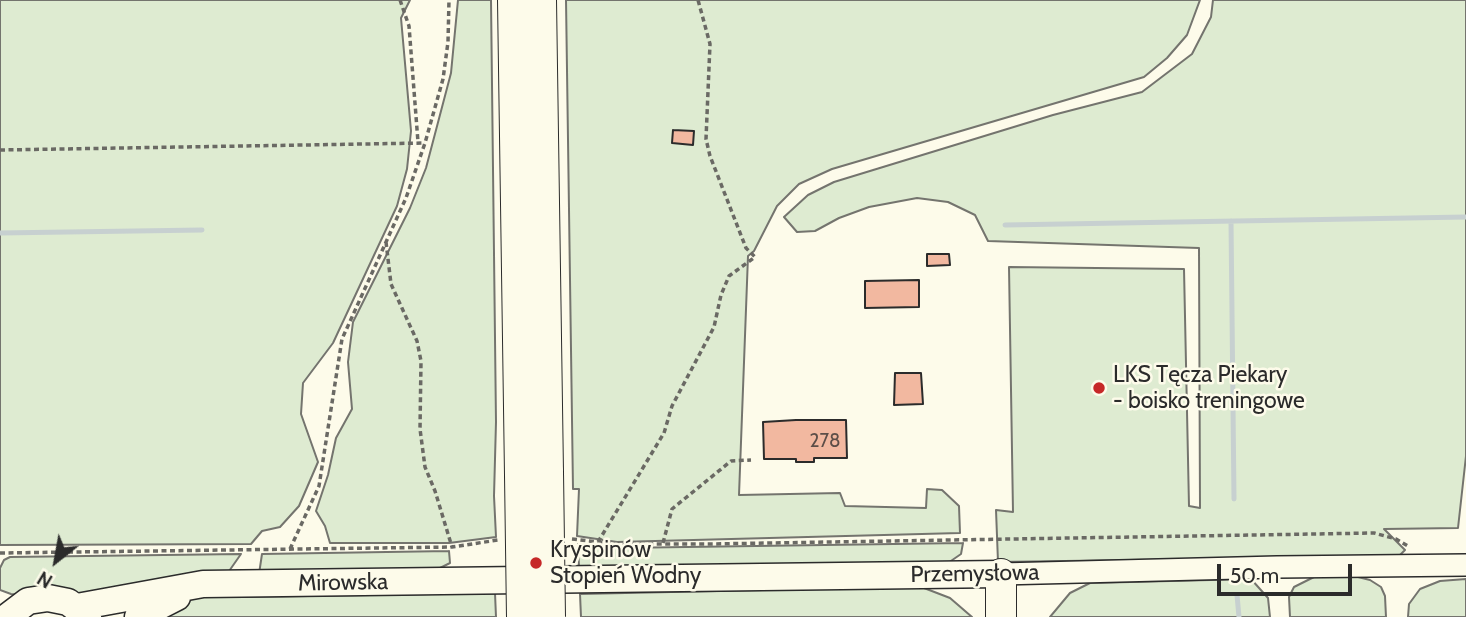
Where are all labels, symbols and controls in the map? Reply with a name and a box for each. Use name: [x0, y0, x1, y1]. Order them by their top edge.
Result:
place label: LKS Tęcza Piekary - boisko treningowe: [1113, 361, 1305, 415]
marker: LKS Tęcza Piekary - boisko treningowe: [1091, 380, 1107, 396]
house number: 278: [809, 430, 841, 452]
north arrow: [21, 526, 91, 596]
place label: Kryspinów Stopień Wodny: [550, 536, 701, 590]
scale bar: [1221, 550, 1356, 594]
marker: Kryspinów Stopień Wodny: [528, 555, 544, 571]
street label: Przemysłowa: [910, 559, 1040, 589]
text: 50 m: [1230, 563, 1279, 588]
text: N: [33, 566, 57, 593]
street label: Mirowska: [298, 568, 388, 598]

